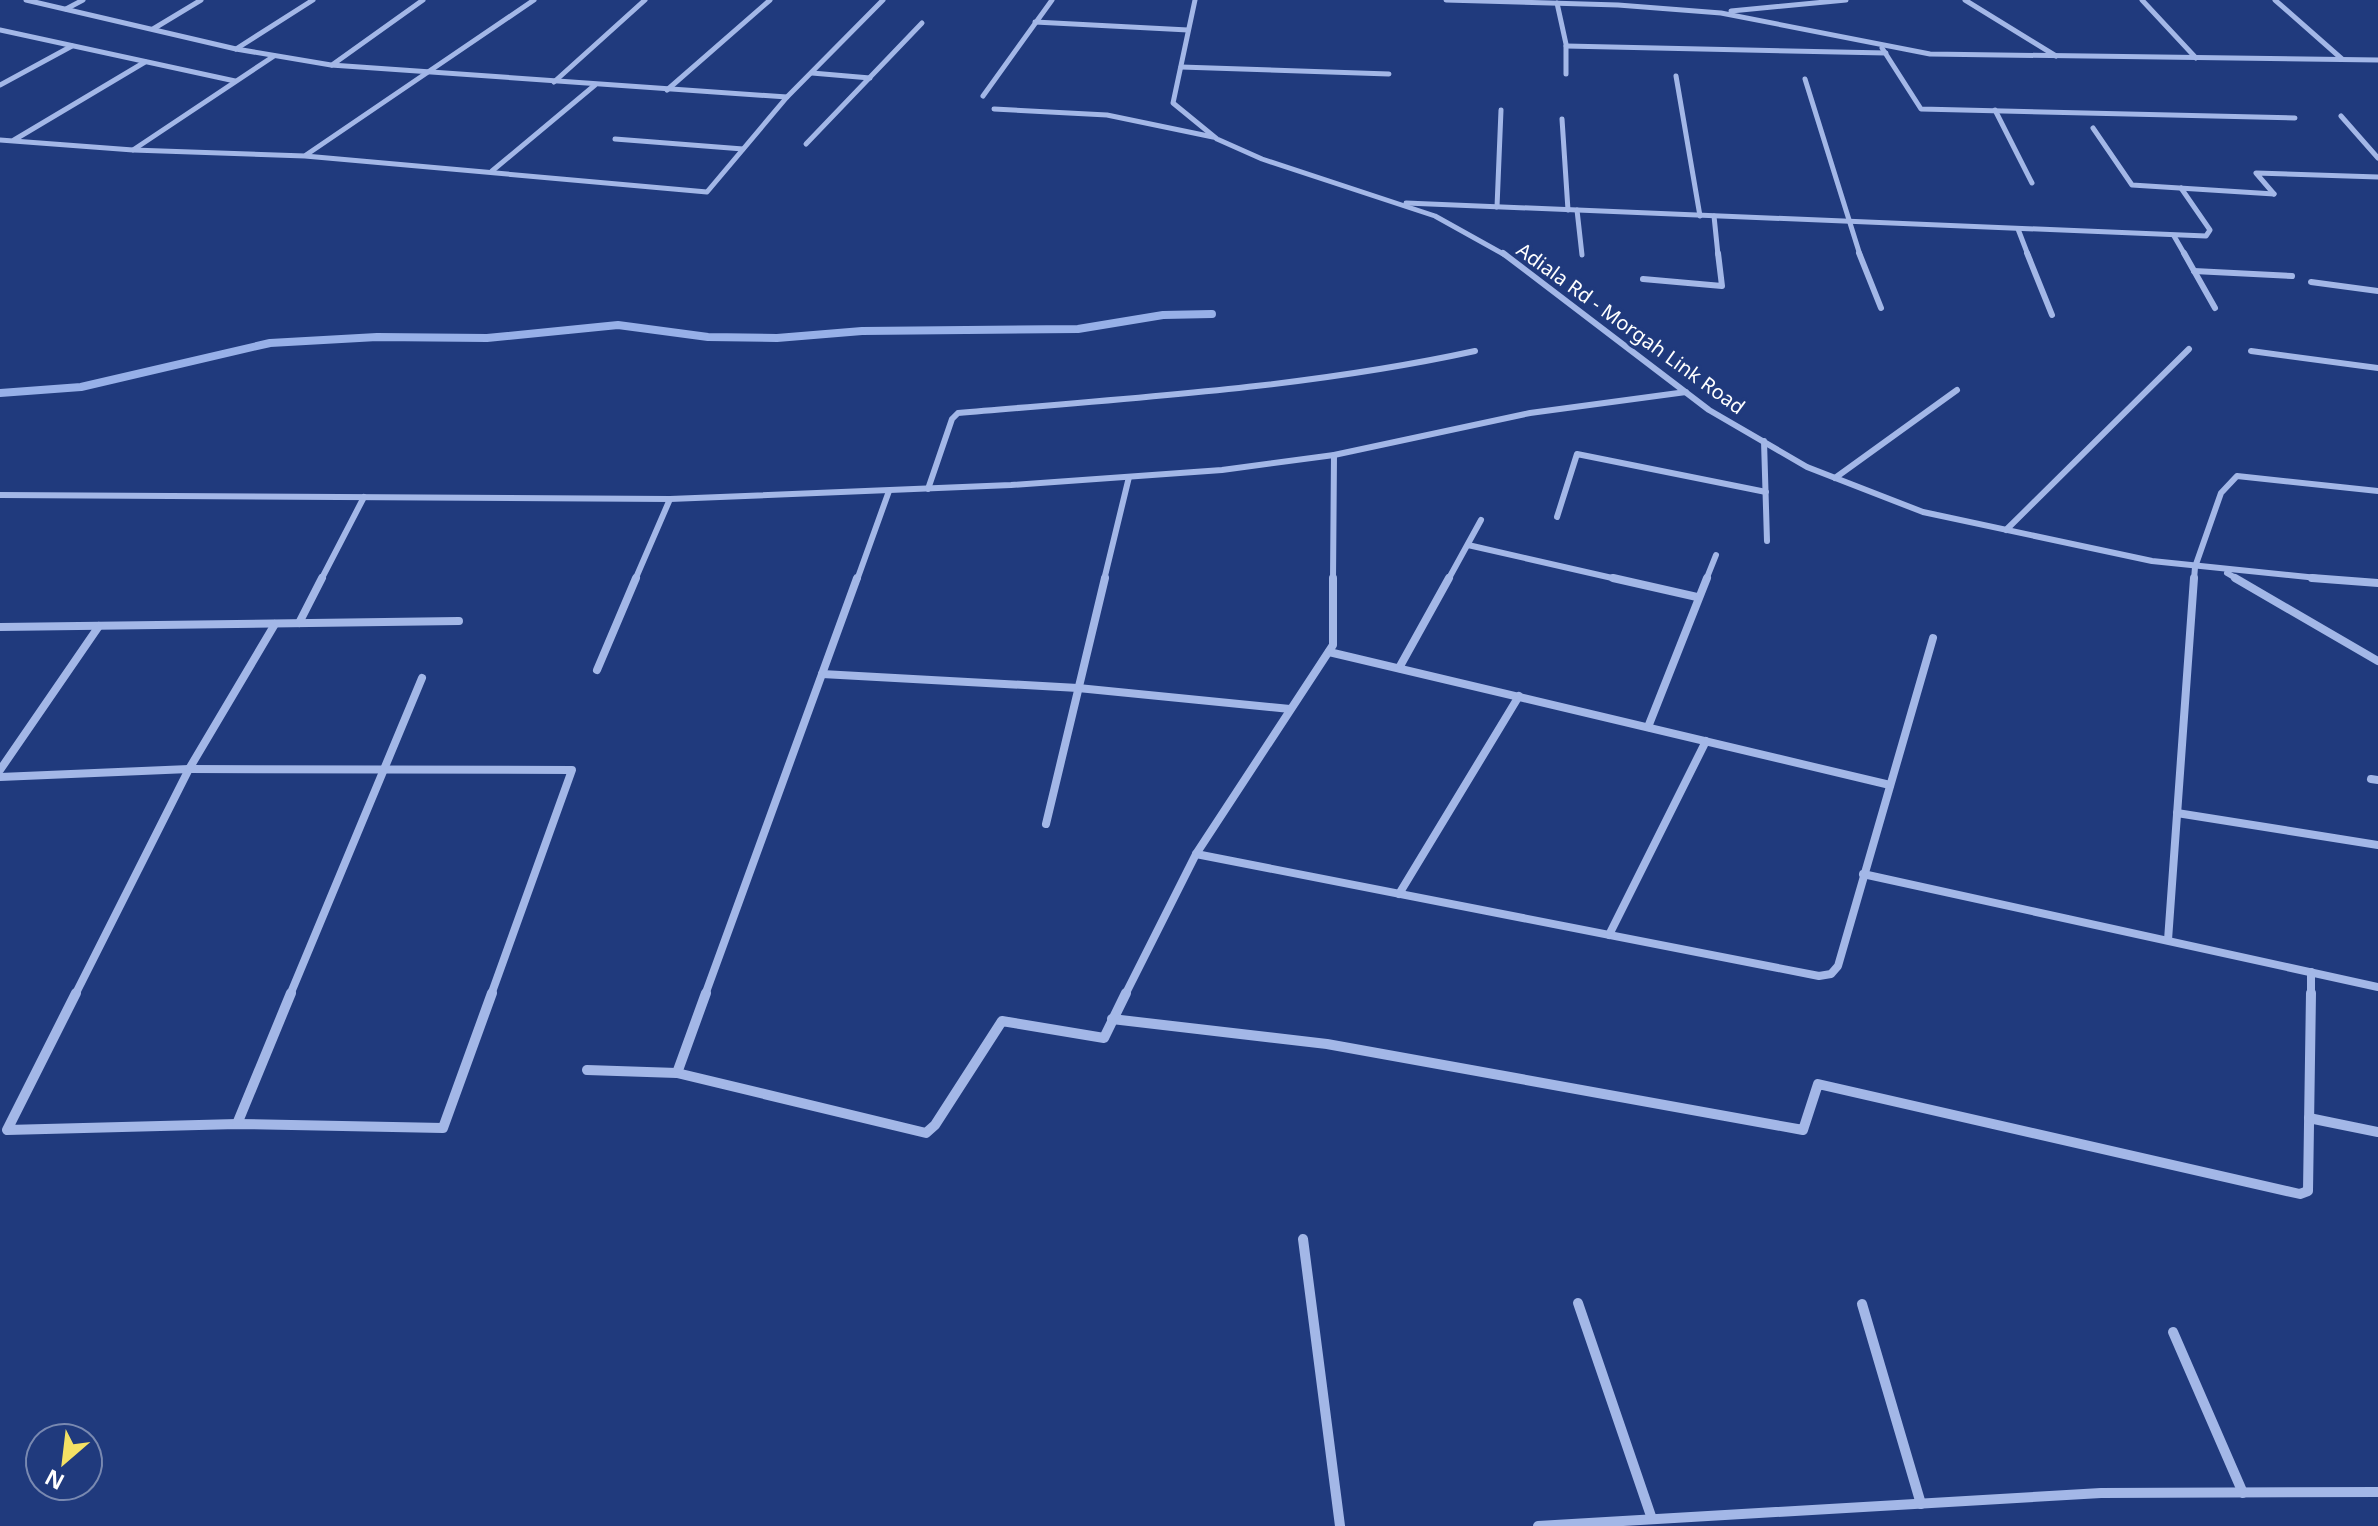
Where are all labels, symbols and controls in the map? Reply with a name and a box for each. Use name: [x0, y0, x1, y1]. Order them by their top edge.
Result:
street label: Adiala Rd - Morgah Link Road: [1511, 236, 1751, 420]
north arrow: [24, 1422, 104, 1502]
text: N: [39, 1463, 69, 1498]

